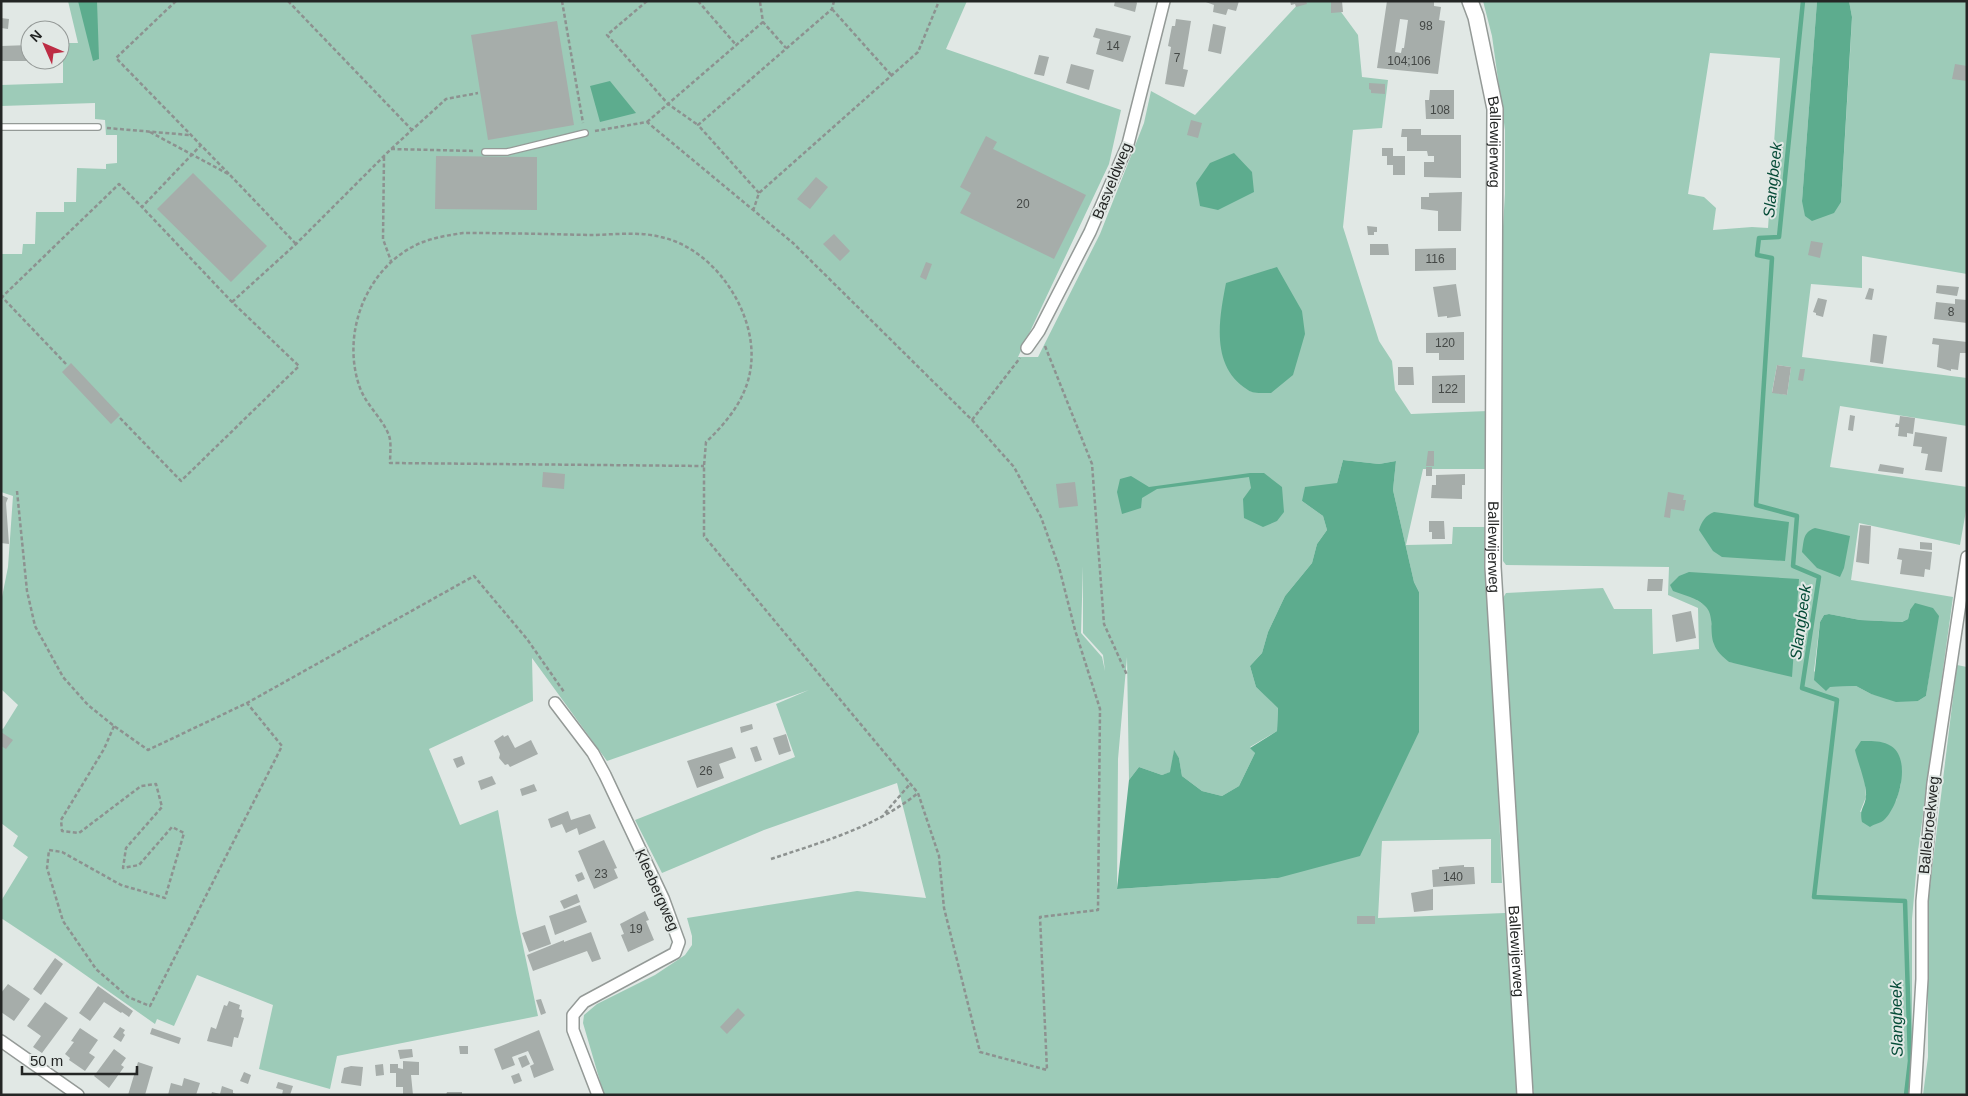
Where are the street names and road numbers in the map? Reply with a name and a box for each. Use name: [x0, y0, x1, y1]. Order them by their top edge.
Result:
street label: Ballewijerweg: [1485, 95, 1504, 188]
street label: Basveldweg: [1089, 140, 1135, 221]
street label: Ballewijerweg: [1485, 501, 1504, 593]
street label: Ballebroekweg: [1915, 775, 1942, 875]
street label: Kleebergweg: [632, 846, 683, 933]
street label: Ballewijerweg: [1506, 905, 1528, 998]

